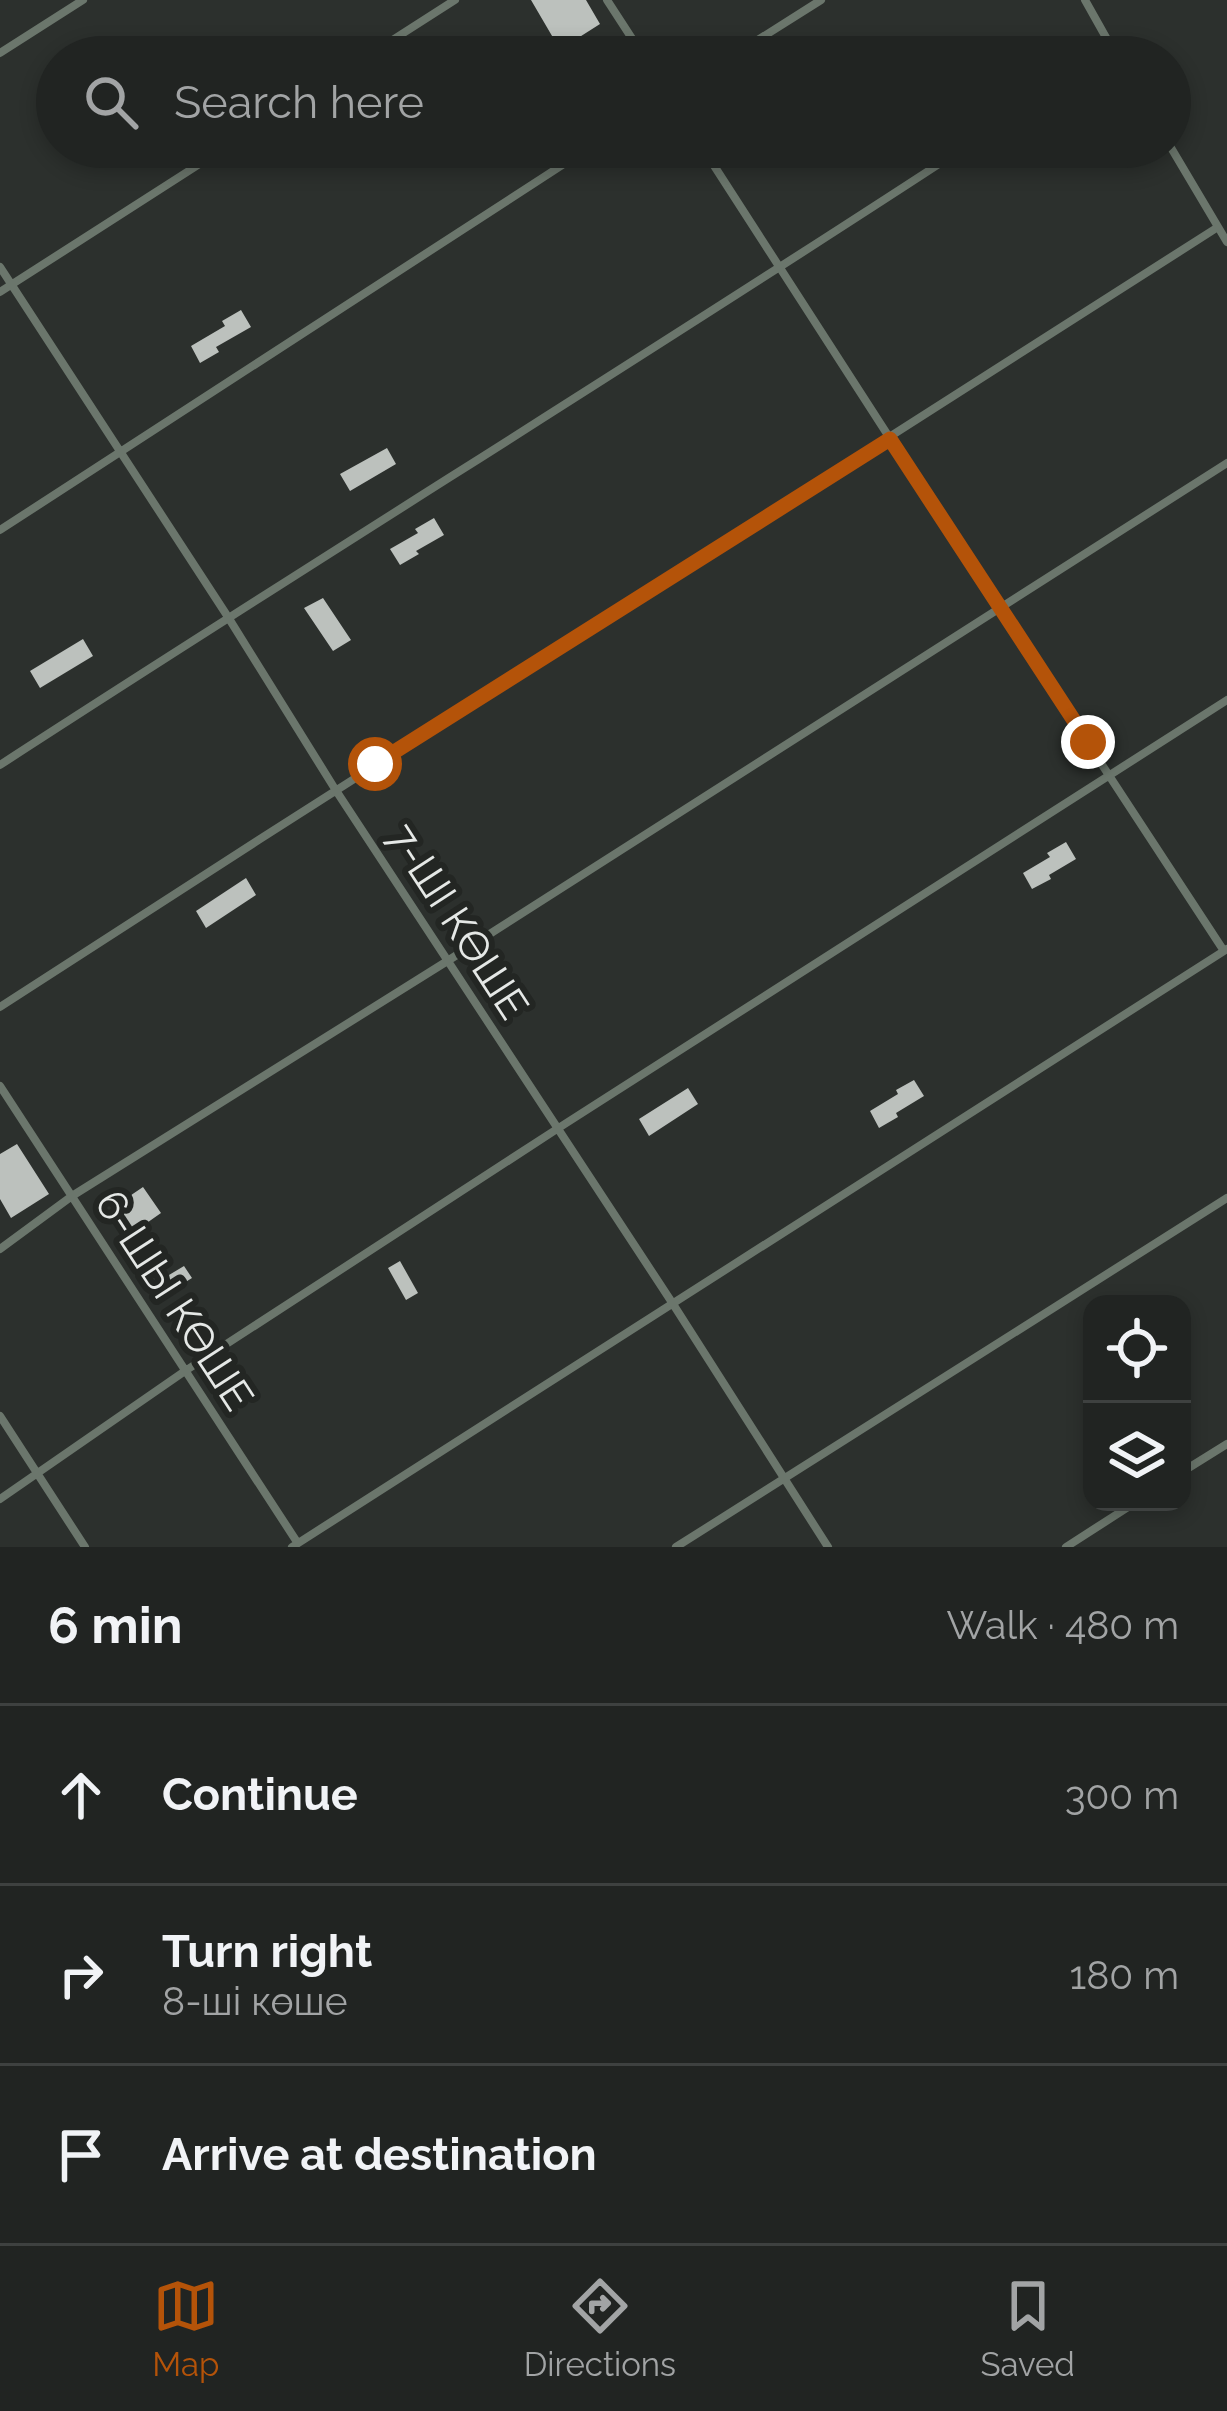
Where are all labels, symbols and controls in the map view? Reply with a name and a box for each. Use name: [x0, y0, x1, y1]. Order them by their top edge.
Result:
search box: [36, 36, 1191, 168]
icon: search: [78, 69, 144, 135]
text: Search here: [174, 76, 424, 129]
route end: [1061, 715, 1115, 769]
route start: [348, 737, 402, 791]
street label: 7-ШІ КӨШЕ: [376, 815, 539, 1028]
street label: 6-ШЫ КӨШЕ: [85, 1181, 264, 1419]
map controls: [1083, 1295, 1191, 1511]
button: locate: [1083, 1295, 1191, 1403]
button: layers: [1083, 1403, 1191, 1511]
text: 6 min: [48, 1595, 183, 1655]
text: Walk · 480 m: [946, 1602, 1179, 1648]
icon: ahead: [48, 1762, 114, 1828]
text: Continue: [162, 1768, 358, 1821]
text: 300 m: [1065, 1772, 1179, 1818]
text: Turn right: [162, 1925, 372, 1978]
icon: right: [48, 1942, 114, 2008]
text: 180 m: [1070, 1952, 1179, 1998]
text: 8-ші көше: [162, 1978, 348, 2024]
icon: arrive: [48, 2122, 114, 2188]
text: Arrive at destination: [162, 2128, 597, 2181]
tab: Map: [152, 2273, 219, 2384]
tab: Directions: [524, 2273, 676, 2384]
tab: Saved: [980, 2273, 1075, 2384]

